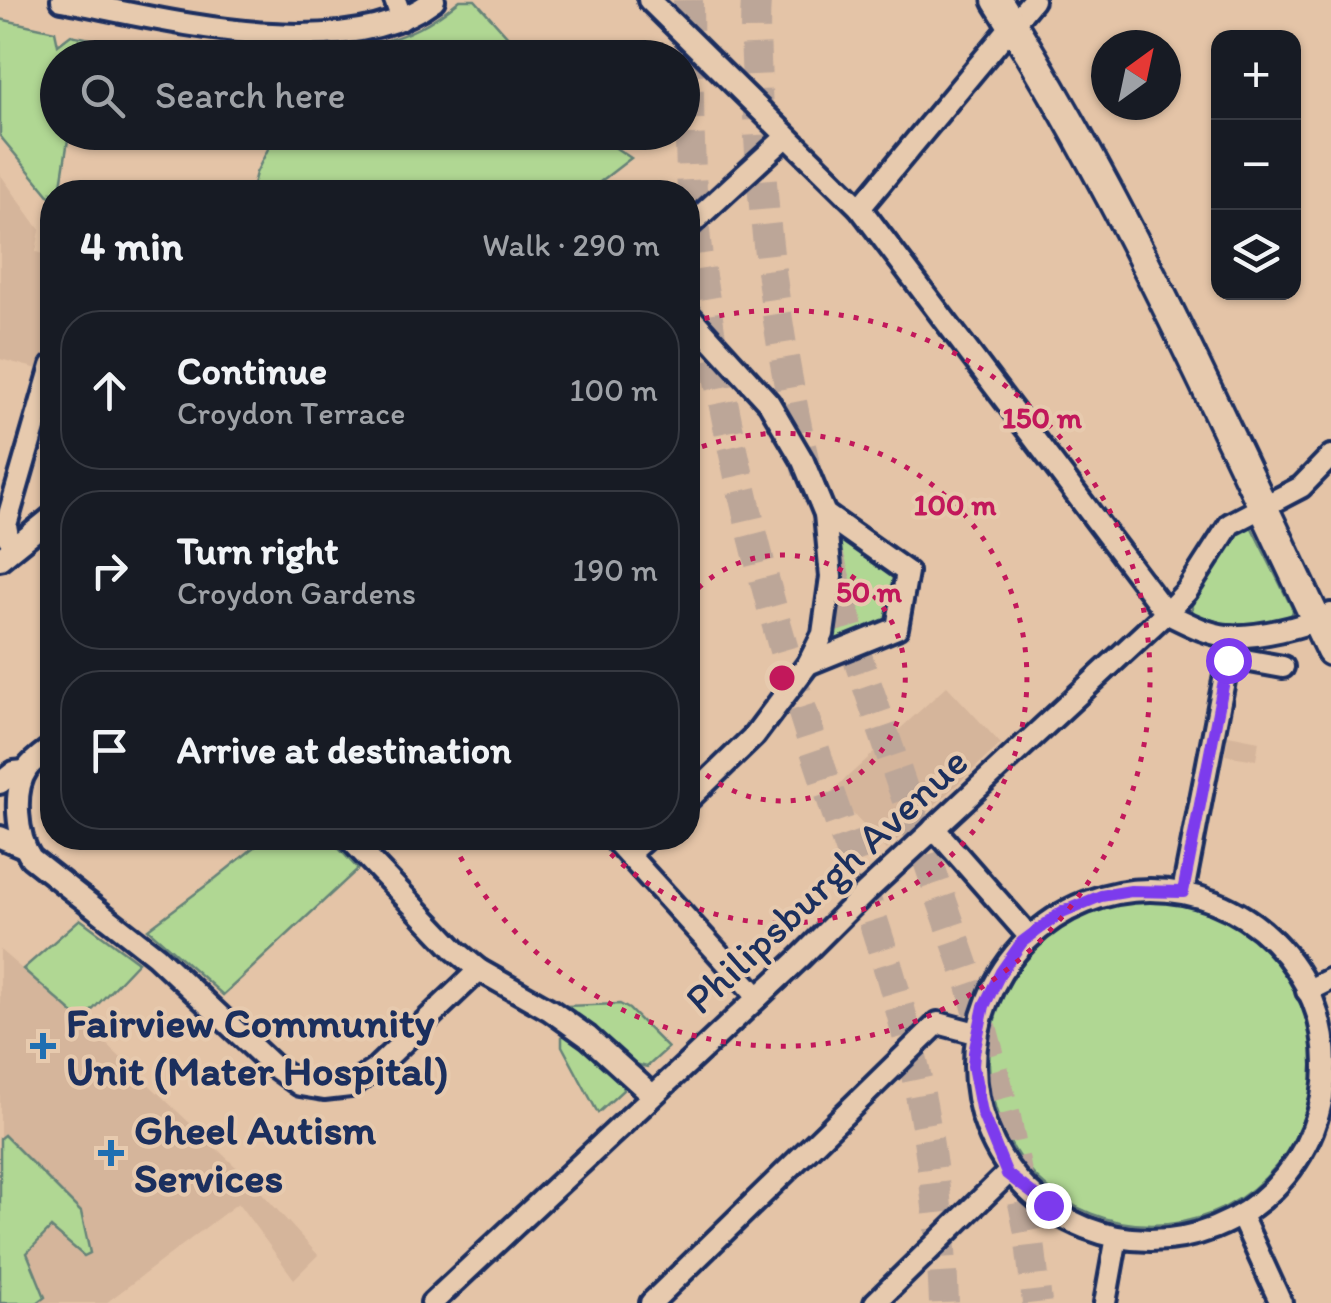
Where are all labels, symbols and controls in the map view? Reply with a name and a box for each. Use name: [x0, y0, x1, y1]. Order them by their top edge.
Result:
north arrow: [1091, 30, 1181, 120]
map controls: [1211, 30, 1301, 300]
button: +: [1211, 30, 1301, 120]
search box: [40, 40, 700, 150]
icon: search: [75, 68, 130, 123]
text: Search here: [155, 72, 346, 118]
button: −: [1211, 120, 1301, 210]
button: layers: [1211, 210, 1301, 300]
text: 4 min: [80, 220, 183, 271]
text: Walk · 290 m: [482, 226, 660, 264]
text: Continue: [177, 348, 327, 394]
icon: ahead: [82, 363, 137, 418]
text: 100 m: [570, 371, 658, 409]
text: Croydon Terrace: [177, 394, 405, 432]
text: 150 m: [1002, 399, 1083, 436]
text: 100 m: [914, 486, 997, 523]
text: Turn right: [177, 528, 339, 574]
icon: right: [82, 543, 137, 598]
text: 190 m: [573, 551, 658, 589]
text: 50 m: [836, 573, 903, 610]
text: Croydon Gardens: [177, 574, 416, 612]
route start: [1206, 638, 1252, 684]
centre of rings: [764, 660, 800, 696]
icon: arrive: [82, 723, 137, 778]
text: Arrive at destination: [177, 727, 512, 773]
street label: Philipsburgh Avenue: [674, 736, 978, 1024]
place label: Fairview Community Unit (Mater Hospital): [66, 997, 448, 1096]
marker: Fairview Community Unit (Mater Hospital): [30, 1033, 56, 1059]
place label: Gheel Autism Services: [134, 1104, 376, 1203]
marker: Gheel Autism Services: [98, 1140, 124, 1166]
route end: [1026, 1183, 1072, 1229]

